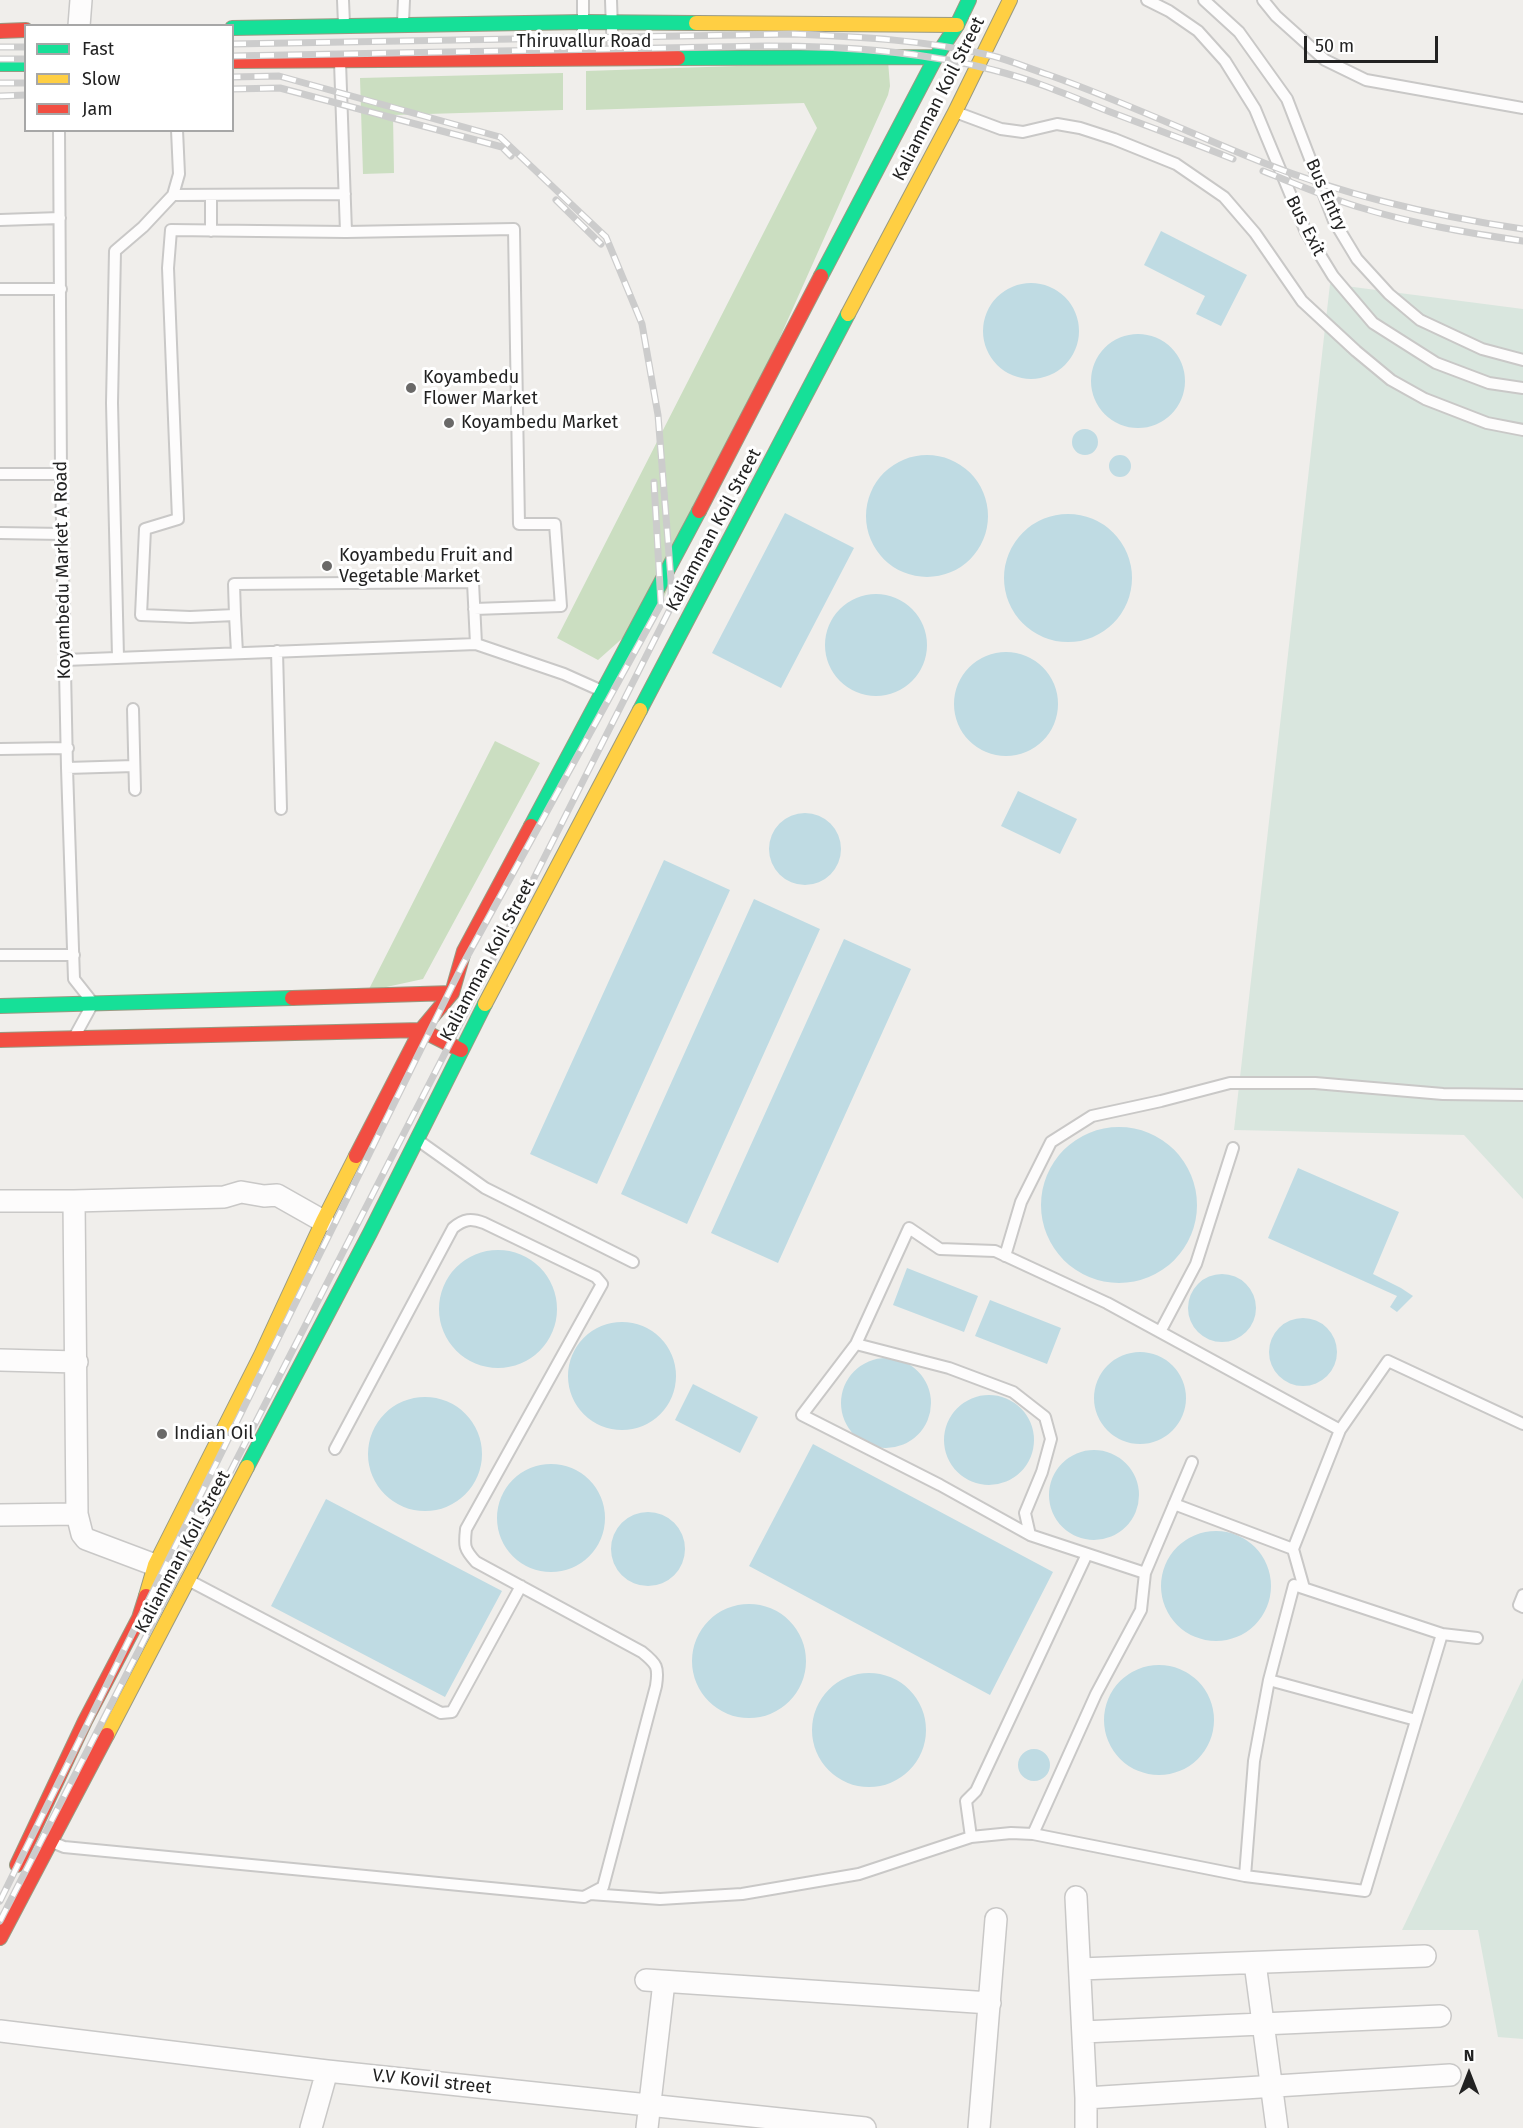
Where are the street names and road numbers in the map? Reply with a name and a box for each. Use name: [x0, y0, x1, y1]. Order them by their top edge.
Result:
street label: Kaliamman Koil Street: [888, 13, 990, 185]
street label: Thiruvallur Road: [517, 31, 651, 53]
street label: Bus Entry: [1300, 155, 1352, 235]
street label: Bus Exit: [1281, 192, 1329, 260]
street label: Kaliamman Koil Street: [662, 445, 766, 615]
street label: Koyambedu Market A Road: [50, 461, 76, 679]
street label: Kaliamman Koil Street: [436, 875, 540, 1045]
street label: Kaliamman Koil Street: [131, 1467, 235, 1637]
street label: V.V Kovil street: [371, 2065, 493, 2099]

